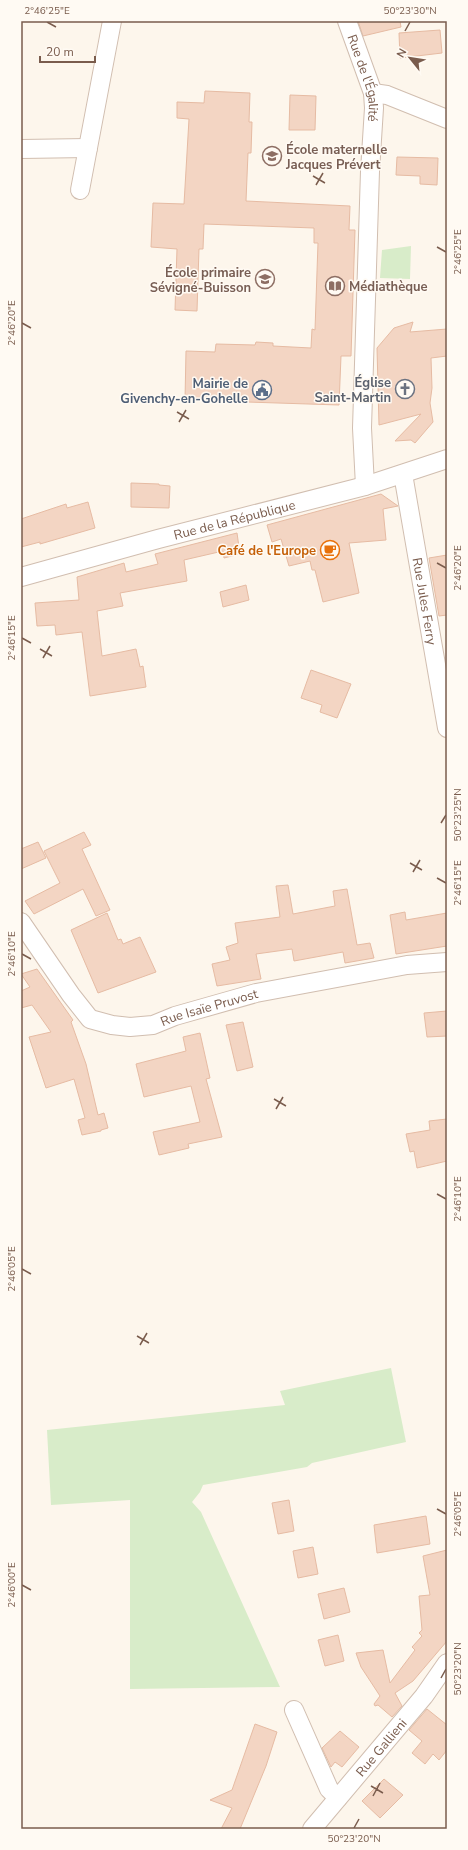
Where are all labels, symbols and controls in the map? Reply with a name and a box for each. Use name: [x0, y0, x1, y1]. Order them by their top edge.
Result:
text: 2°46'25"E: [24, 4, 70, 18]
text: 50°23'30"N: [383, 4, 437, 18]
street label: Rue de l'Égalité: [343, 32, 382, 122]
scale bar: [40, 38, 95, 64]
north arrow: [390, 38, 430, 78]
text: 20 m: [46, 44, 74, 60]
text: N: [393, 46, 410, 61]
place label: École maternelle Jacques Prévert: [285, 141, 387, 174]
school or university icon: École maternelle Jacques Prévert: [261, 145, 283, 167]
text: 2°46'25"E: [451, 229, 465, 275]
place label: École primaire Sévigné-Buisson: [150, 264, 251, 297]
school or university icon: École primaire Sévigné-Buisson: [254, 268, 276, 290]
library icon: Médiathèque: [324, 275, 346, 297]
place label: Médiathèque: [349, 278, 428, 296]
text: 2°46'20"E: [5, 300, 19, 346]
place label: Église Saint-Martin: [314, 374, 391, 407]
place label: Mairie de Givenchy-en-Gohelle: [120, 375, 248, 408]
church icon: Église Saint-Martin: [394, 378, 416, 400]
public building icon: Mairie de Givenchy-en-Gohelle: [251, 379, 273, 401]
street label: Rue de la République: [172, 496, 297, 545]
cafe icon: Café de l'Europe: [319, 539, 341, 561]
place label: Café de l'Europe: [217, 542, 316, 560]
text: 2°46'20"E: [451, 545, 465, 591]
street label: Rue Jules Ferry: [408, 556, 440, 647]
text: 2°46'15"E: [5, 615, 19, 661]
text: 50°23'25"N: [451, 788, 465, 842]
text: 2°46'15"E: [451, 860, 465, 906]
text: 2°46'10"E: [5, 931, 19, 977]
street label: Rue Isaïe Pruvost: [158, 985, 260, 1031]
text: 2°46'10"E: [451, 1176, 465, 1222]
text: 2°46'05"E: [5, 1246, 19, 1292]
text: 2°46'05"E: [451, 1491, 465, 1537]
text: 2°46'00"E: [5, 1562, 19, 1608]
text: 50°23'20"N: [451, 1642, 465, 1696]
street label: Rue Gallieni: [352, 1715, 411, 1781]
text: 50°23'20"N: [327, 1832, 381, 1846]

